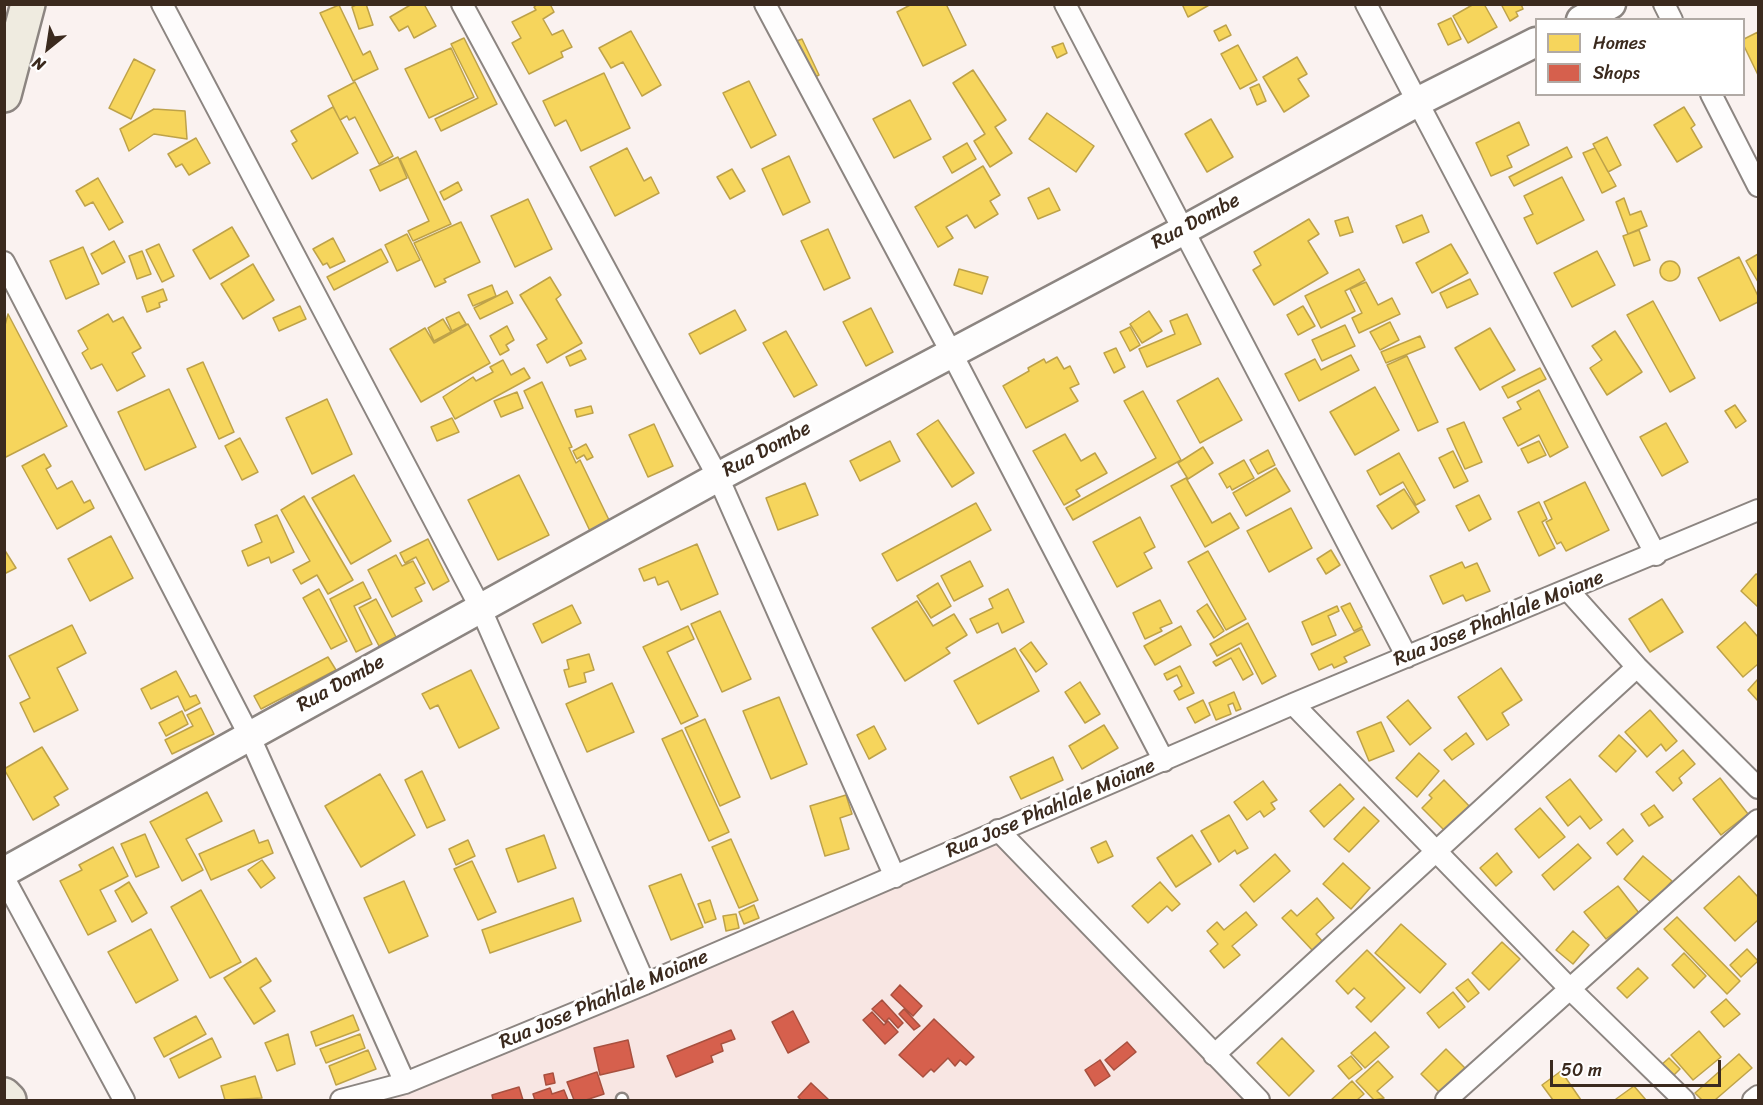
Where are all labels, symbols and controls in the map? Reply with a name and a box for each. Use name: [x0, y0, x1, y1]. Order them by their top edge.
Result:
north arrow: [18, 18, 78, 78]
legend: [1535, 18, 1745, 96]
text: Homes: [1593, 27, 1646, 59]
text: N: [27, 49, 51, 79]
text: Shops: [1593, 57, 1640, 89]
street label: Rua Dombe: [1148, 189, 1244, 255]
street label: Rua Dombe: [719, 417, 815, 483]
street label: Rua Jose Phahlale Moiane: [1390, 566, 1608, 672]
street label: Rua Dombe: [293, 650, 389, 718]
street label: Rua Jose Phahlale Moiane: [943, 754, 1159, 864]
street label: Rua Jose Phahlale Moiane: [496, 945, 712, 1055]
scale bar: [1553, 1048, 1724, 1086]
text: 50 m: [1561, 1054, 1602, 1086]

